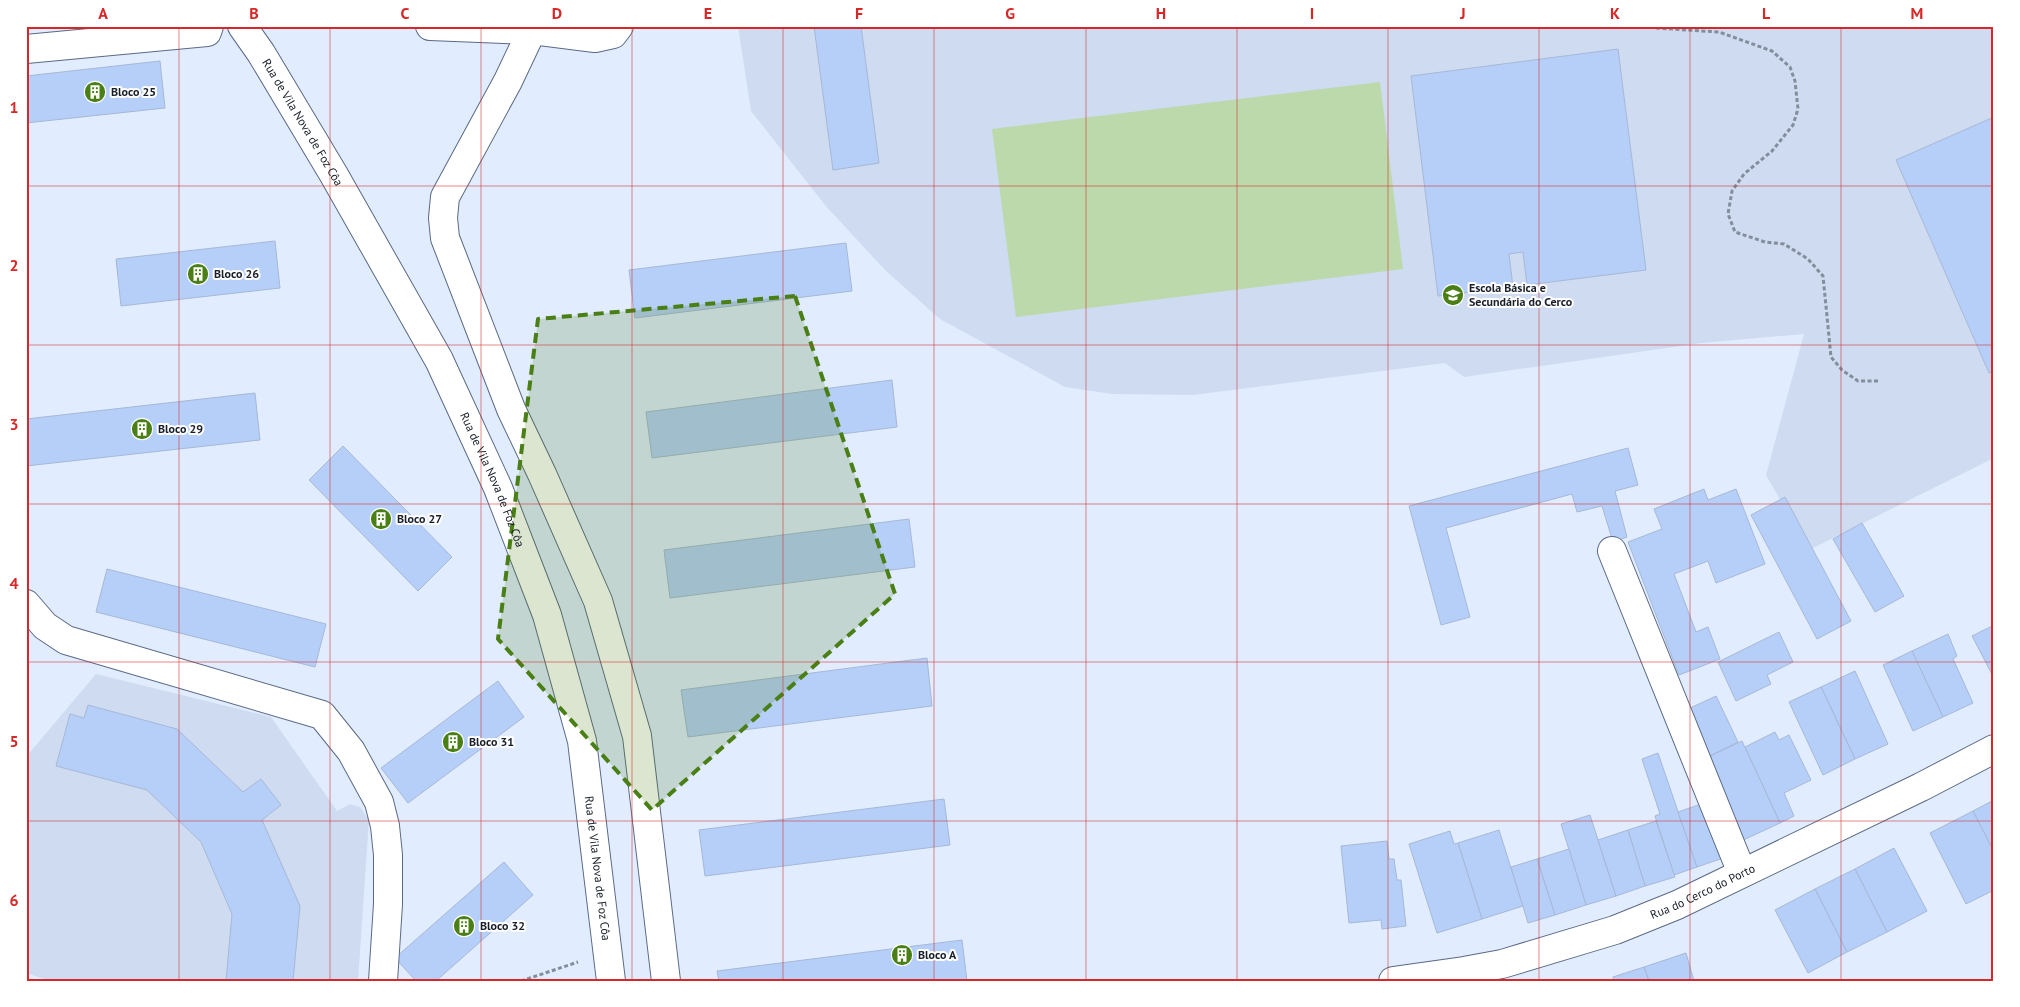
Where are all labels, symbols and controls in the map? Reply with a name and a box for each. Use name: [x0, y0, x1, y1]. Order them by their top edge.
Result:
text: A: [98, 3, 108, 23]
text: B: [249, 3, 259, 23]
text: C: [401, 3, 410, 23]
text: D: [552, 3, 562, 23]
text: E: [704, 3, 712, 23]
text: F: [855, 3, 863, 23]
text: G: [1005, 3, 1015, 23]
text: H: [1156, 3, 1166, 23]
text: I: [1310, 3, 1314, 23]
text: J: [1459, 3, 1466, 23]
text: K: [1610, 3, 1620, 23]
text: L: [1762, 3, 1771, 23]
text: M: [1911, 3, 1923, 23]
street label: Rua de Vila Nova de Foz Côa: [259, 56, 347, 189]
building icon: Bloco 25: [83, 80, 107, 104]
place label: Bloco 25: [111, 84, 156, 99]
text: 1: [9, 97, 19, 117]
text: 2: [9, 255, 19, 275]
building icon: Bloco 26: [186, 262, 210, 286]
place label: Bloco 26: [214, 266, 259, 281]
place label: Escola Básica e Secundária do Cerco: [1469, 280, 1573, 309]
school or university icon: Escola Básica e Secundária do Cerco: [1441, 283, 1465, 307]
street label: Rua de Vila Nova de Foz Côa: [457, 410, 528, 549]
text: 3: [9, 414, 19, 434]
building icon: Bloco 29: [130, 417, 154, 441]
place label: Bloco 29: [158, 421, 203, 436]
building icon: Bloco 27: [369, 507, 393, 531]
place label: Bloco 27: [397, 511, 442, 526]
text: 4: [9, 573, 19, 593]
building icon: Bloco 31: [441, 730, 465, 754]
text: 5: [9, 731, 19, 751]
place label: Bloco 31: [469, 734, 514, 749]
street label: Rua de Vila Nova de Foz Côa: [582, 795, 614, 941]
street label: Rua do Cerco do Porto: [1648, 860, 1757, 922]
text: 6: [9, 890, 19, 910]
building icon: Bloco 32: [452, 914, 476, 938]
place label: Bloco 32: [480, 918, 525, 933]
building icon: Bloco A: [890, 943, 914, 967]
place label: Bloco A: [918, 947, 957, 962]

